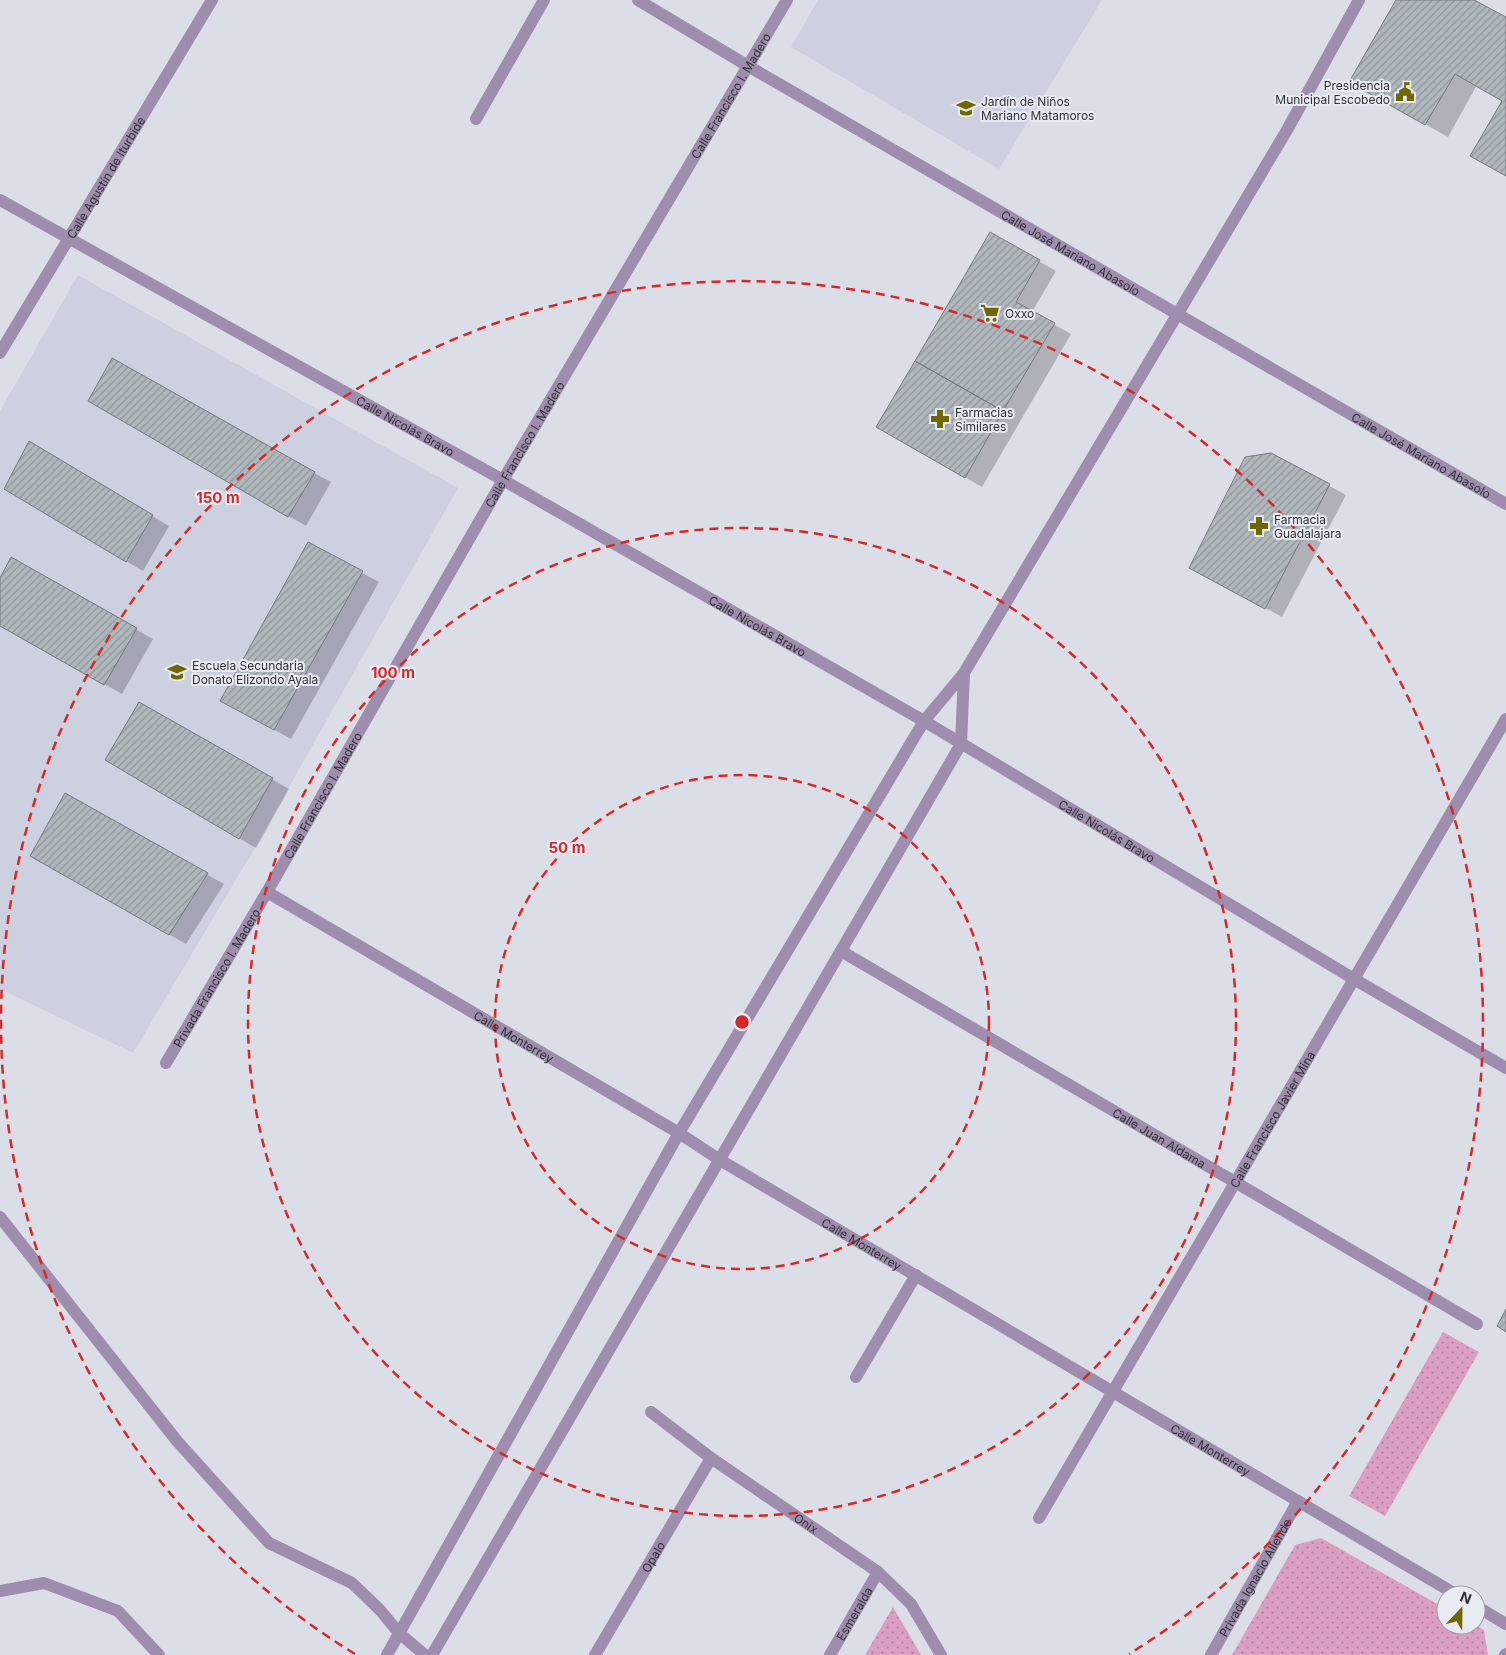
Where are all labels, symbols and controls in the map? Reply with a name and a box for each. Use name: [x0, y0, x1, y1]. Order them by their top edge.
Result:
street label: Calle Francisco I. Madero: [687, 30, 774, 161]
place label: Presidencia Municipal Escobedo: [1275, 78, 1390, 107]
public building icon: Presidencia Municipal Escobedo: [1394, 81, 1416, 103]
place label: Jardín de Niños Mariano Matamoros: [981, 94, 1094, 123]
school or university icon: Jardín de Niños Mariano Matamoros: [955, 97, 977, 119]
street label: Calle Agustín de Iturbide: [63, 114, 148, 241]
street label: Calle José Mariano Abasolo: [998, 206, 1143, 299]
supermarket icon: Oxxo: [979, 302, 1001, 324]
place label: Oxxo: [1005, 306, 1034, 321]
street label: Calle Francisco I. Madero: [481, 378, 567, 510]
street label: Calle Nicolás Bravo: [354, 392, 457, 459]
place label: Farmacias Similares: [955, 405, 1013, 434]
pharmacy icon: Farmacias Similares: [929, 408, 951, 430]
street label: Calle José Mariano Abasolo: [1349, 409, 1494, 501]
text: 150 m: [196, 488, 240, 507]
place label: Farmacia Guadalajara: [1274, 512, 1341, 541]
pharmacy icon: Farmacia Guadalajara: [1248, 515, 1270, 537]
street label: Calle Nicolás Bravo: [706, 592, 809, 659]
place label: Escuela Secundaria Donato Elizondo Ayala: [192, 658, 318, 687]
school or university icon: Escuela Secundaria Donato Elizondo Ayala: [166, 661, 188, 683]
text: 100 m: [371, 663, 415, 682]
street label: Calle Francisco I. Madero: [280, 729, 365, 862]
street label: Calle Nicolás Bravo: [1056, 796, 1158, 865]
text: 50 m: [549, 838, 585, 857]
street label: Privada Francisco I. Madero: [170, 906, 263, 1050]
street label: Calle Monterrey: [471, 1007, 557, 1066]
centre of rings: [733, 1013, 751, 1031]
street label: Calle Francisco Javier Mina: [1226, 1048, 1318, 1190]
street label: Calle Juan Aldama: [1110, 1105, 1209, 1171]
street label: Calle Monterrey: [819, 1214, 905, 1273]
street label: Calle Monterrey: [1168, 1420, 1253, 1479]
street label: Onix: [791, 1510, 822, 1537]
street label: Privada Ignacio Allende: [1215, 1516, 1294, 1639]
street label: Opalo: [638, 1539, 668, 1575]
street label: Esmeralda: [833, 1584, 875, 1643]
north arrow: [1436, 1585, 1486, 1635]
text: N: [1458, 1588, 1474, 1607]

